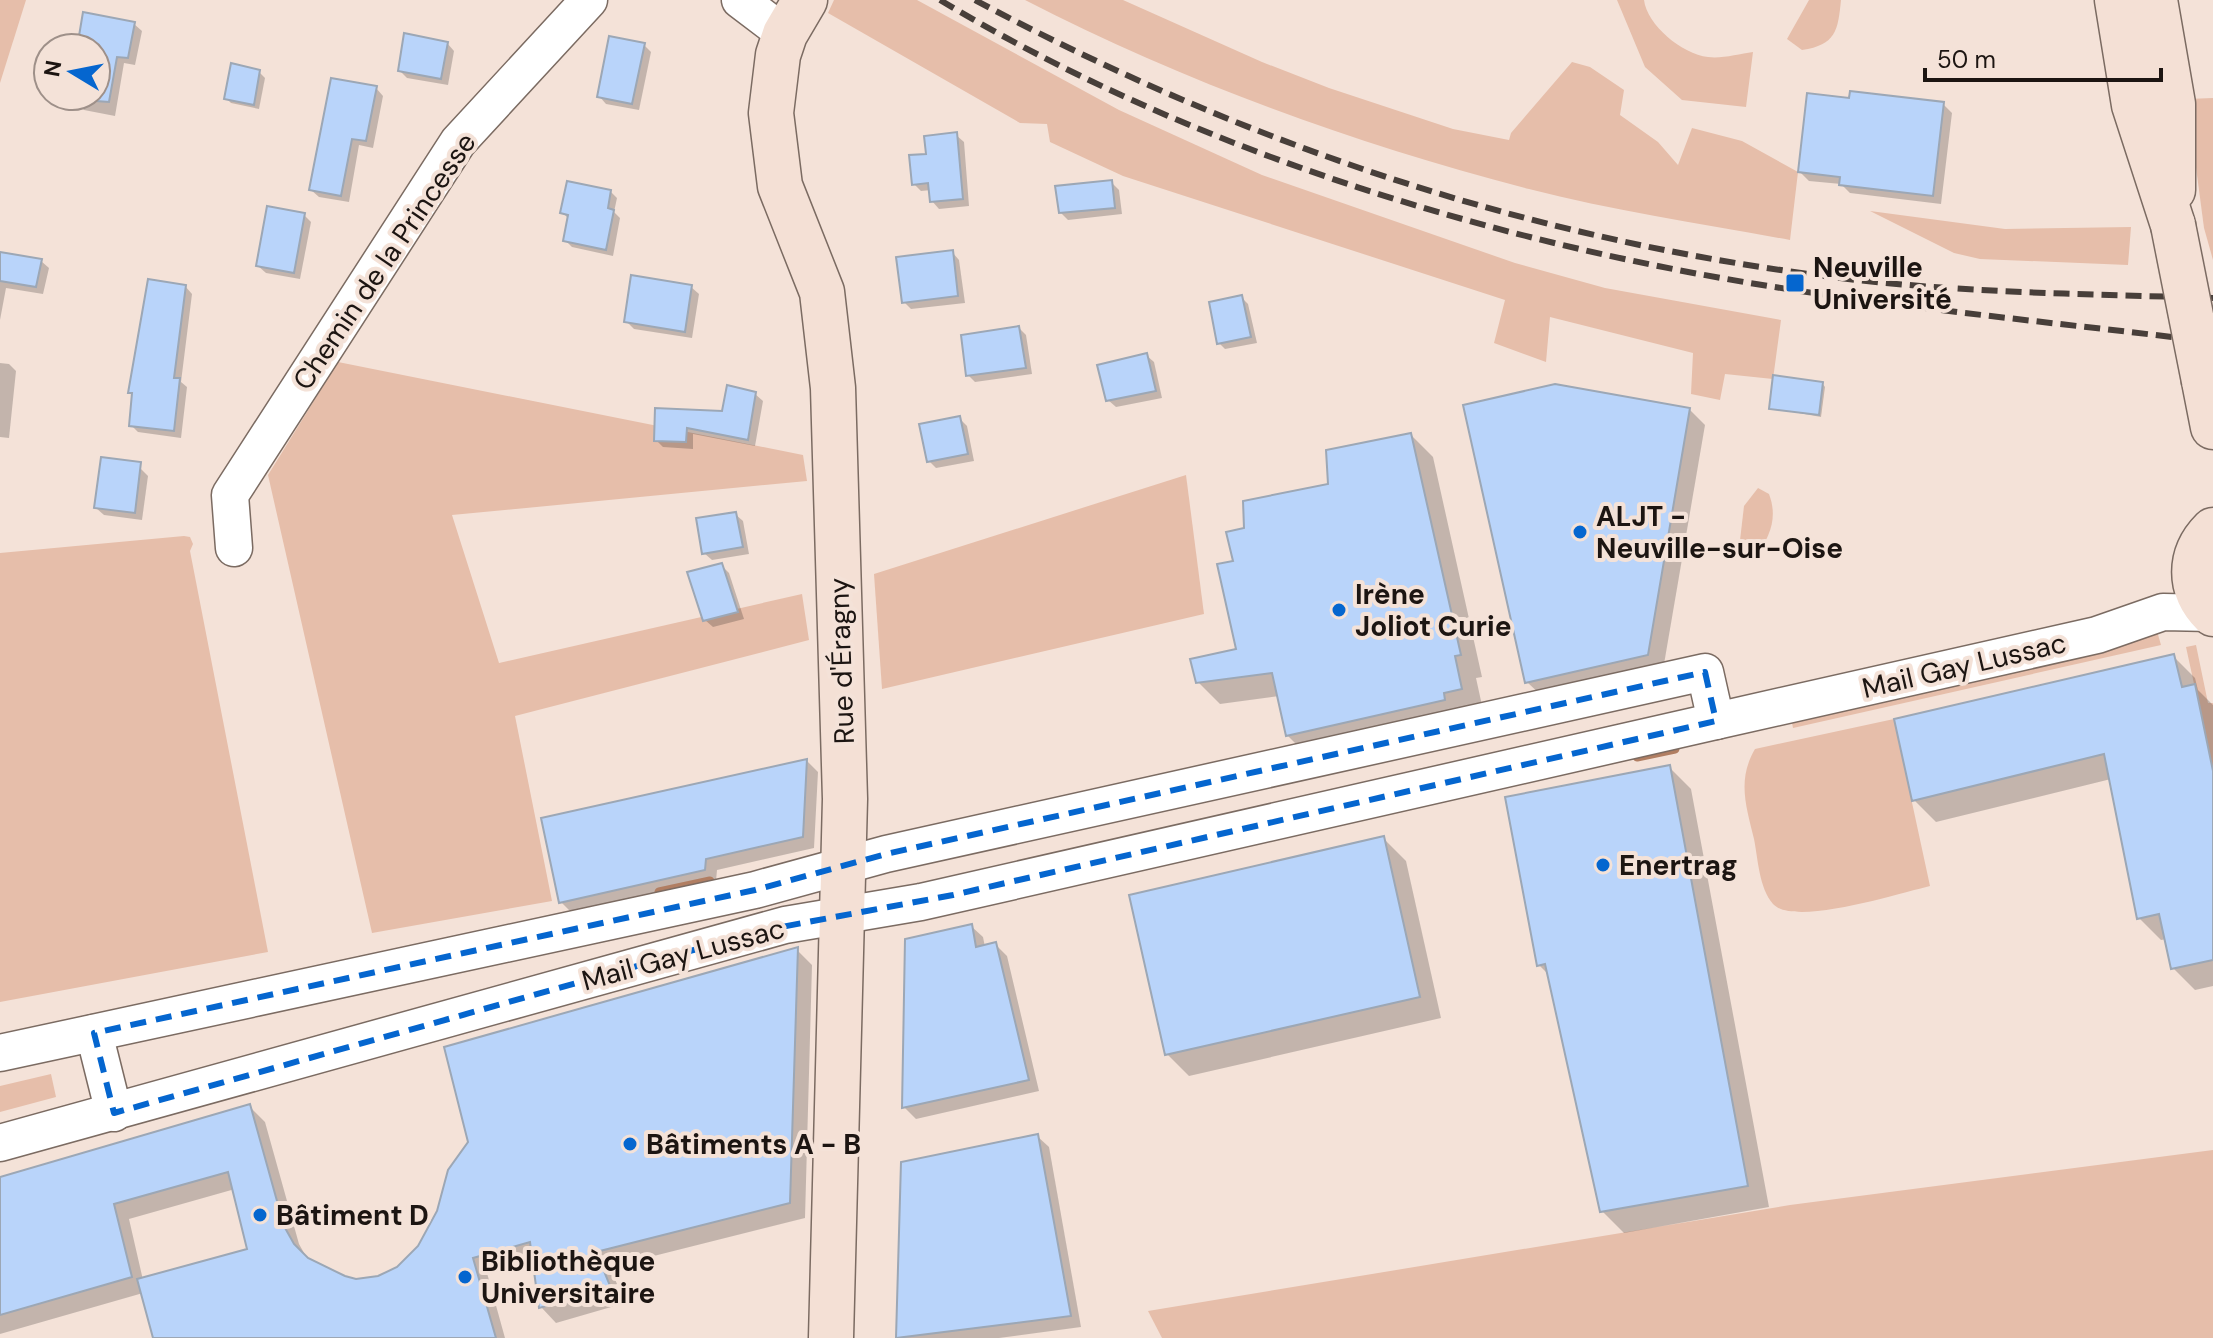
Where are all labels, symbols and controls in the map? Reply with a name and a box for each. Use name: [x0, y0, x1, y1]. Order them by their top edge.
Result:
north arrow: [32, 32, 112, 112]
scale bar: [1925, 32, 2161, 82]
text: 50 m: [1937, 44, 1996, 75]
text: N: [37, 58, 68, 79]
street label: Chemin de la Princesse: [285, 126, 484, 397]
place label: Neuville Université: [1813, 249, 1952, 318]
marker: Neuville Université: [1784, 272, 1806, 294]
place label: ALJT - Neuville-sur-Oise: [1596, 498, 1843, 567]
marker: ALJT - Neuville-sur-Oise: [1571, 523, 1589, 541]
place label: Irène Joliot Curie: [1355, 576, 1512, 645]
street label: Rue d'Éragny: [820, 577, 863, 745]
marker: Irène Joliot Curie: [1330, 601, 1348, 619]
street label: Mail Gay Lussac: [1858, 624, 2070, 707]
place label: Enertrag: [1619, 847, 1738, 884]
marker: Enertrag: [1594, 856, 1612, 874]
street label: Mail Gay Lussac: [578, 910, 789, 999]
place label: Bâtiments A - B: [646, 1126, 861, 1163]
marker: Bâtiments A - B: [621, 1135, 639, 1153]
place label: Bâtiment D: [276, 1197, 429, 1234]
marker: Bâtiment D: [251, 1206, 269, 1224]
place label: Bibliothèque Universitaire: [481, 1243, 655, 1312]
marker: Bibliothèque Universitaire: [456, 1268, 474, 1286]

